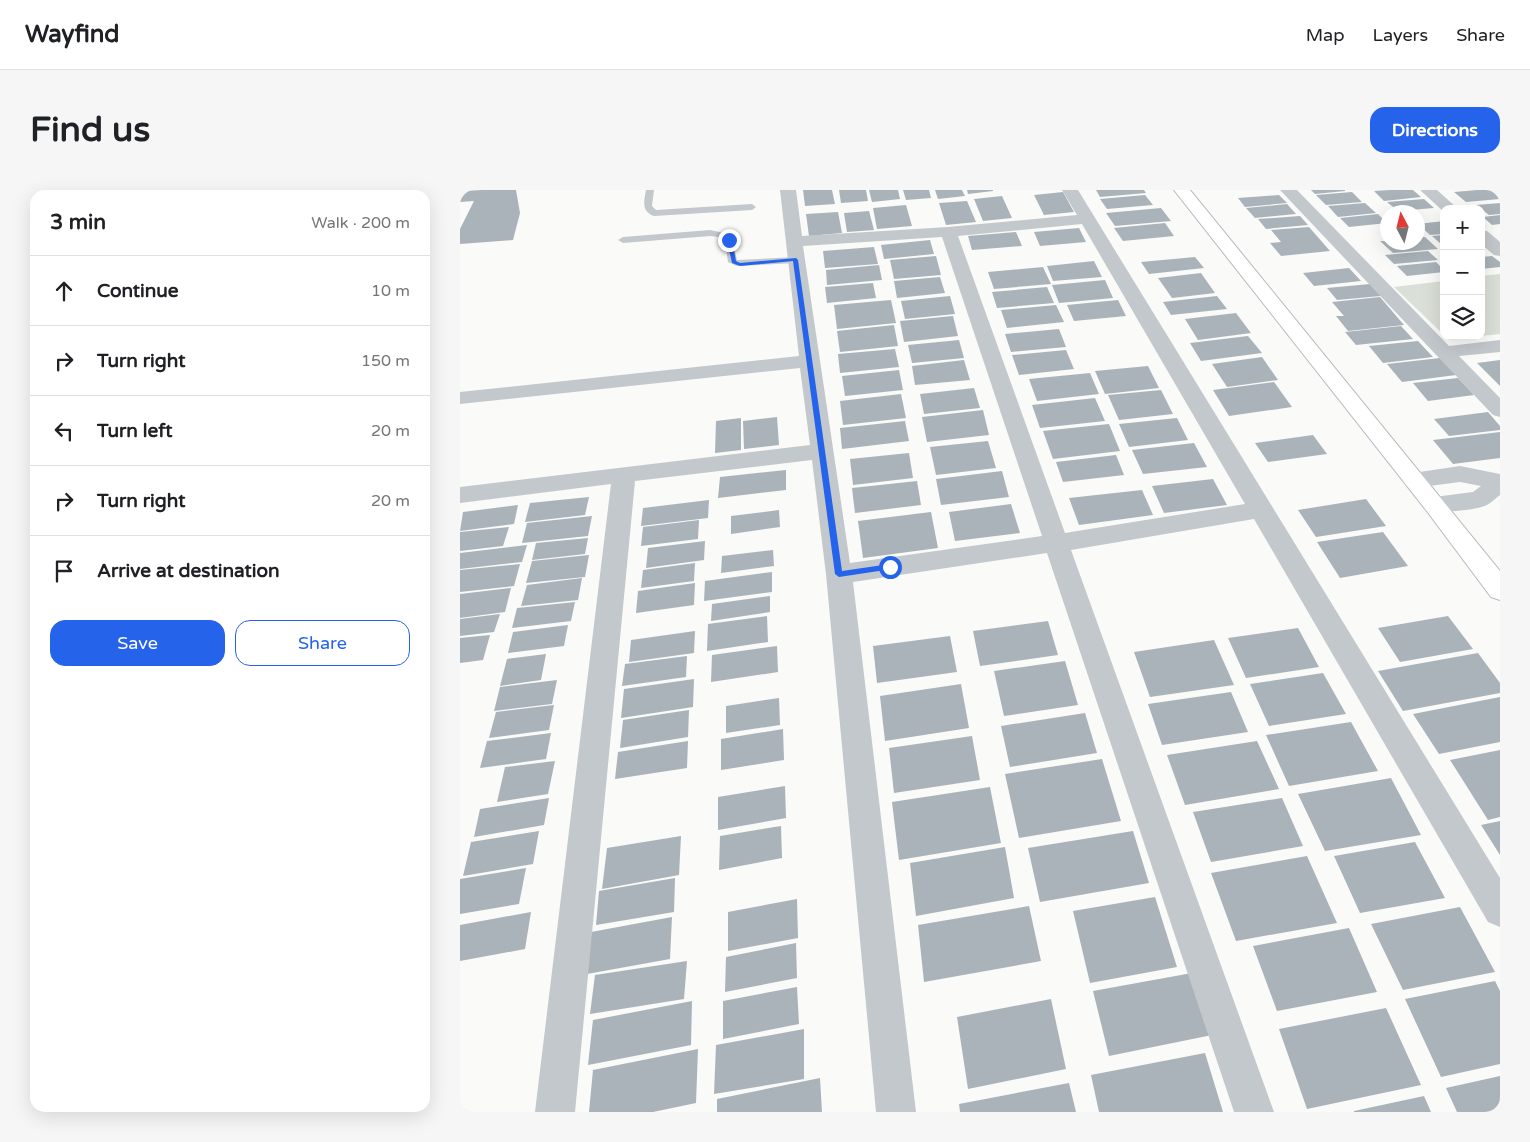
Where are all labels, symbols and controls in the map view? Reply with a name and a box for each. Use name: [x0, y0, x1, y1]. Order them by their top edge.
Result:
text: Wayfind: [25, 20, 120, 49]
text: Map: [1306, 24, 1345, 46]
text: Layers: [1373, 24, 1428, 46]
text: Share: [1456, 24, 1505, 46]
button: Directions: [1370, 107, 1500, 153]
text: Find us: [30, 109, 150, 151]
north arrow: [1380, 205, 1425, 250]
map controls: [1440, 205, 1485, 340]
button: +: [1440, 205, 1485, 250]
text: 3 min: [50, 210, 106, 235]
text: Walk · 200 m: [311, 213, 410, 233]
route end: [718, 229, 741, 252]
button: −: [1440, 250, 1485, 295]
icon: ahead: [50, 277, 78, 305]
text: Continue: [97, 280, 179, 302]
text: 10 m: [371, 281, 410, 301]
button: layers: [1440, 295, 1485, 340]
icon: right: [50, 347, 78, 375]
text: Turn right: [97, 350, 185, 372]
text: 150 m: [361, 351, 410, 371]
icon: left: [50, 417, 78, 445]
text: Turn left: [97, 420, 173, 442]
text: 20 m: [371, 421, 410, 441]
icon: right: [50, 487, 78, 515]
text: Turn right: [97, 490, 185, 512]
text: 20 m: [371, 491, 410, 511]
route start: [879, 556, 902, 579]
icon: arrive: [50, 557, 78, 585]
text: Arrive at destination: [97, 560, 280, 582]
button: Save: [50, 620, 225, 666]
button: Share: [235, 620, 410, 666]

